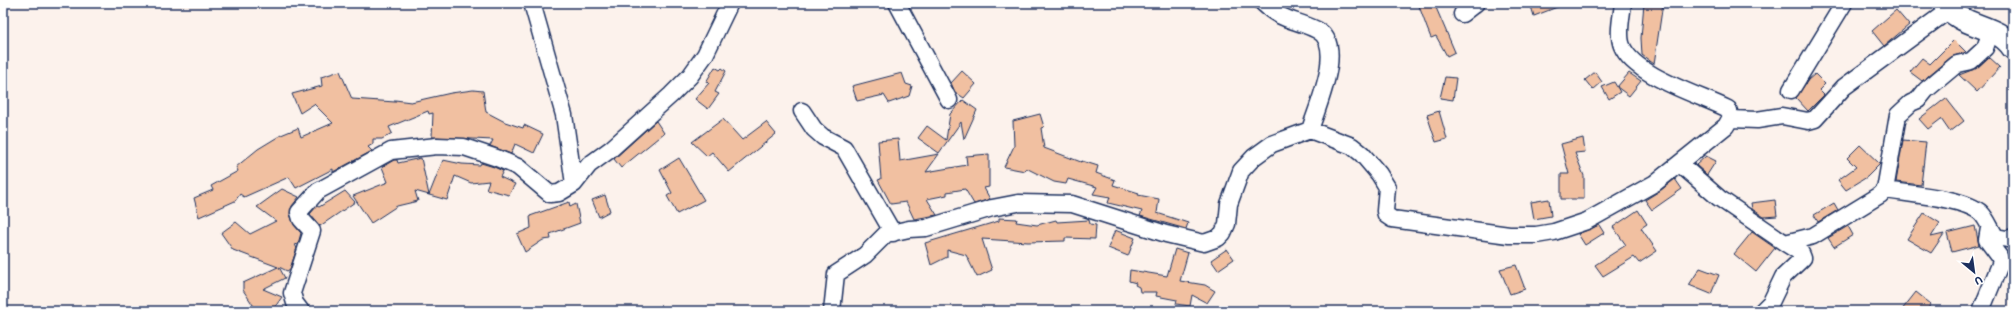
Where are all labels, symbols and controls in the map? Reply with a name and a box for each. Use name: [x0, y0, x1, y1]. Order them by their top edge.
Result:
north arrow: [1954, 252, 1994, 292]
text: U: [1972, 273, 1985, 288]

